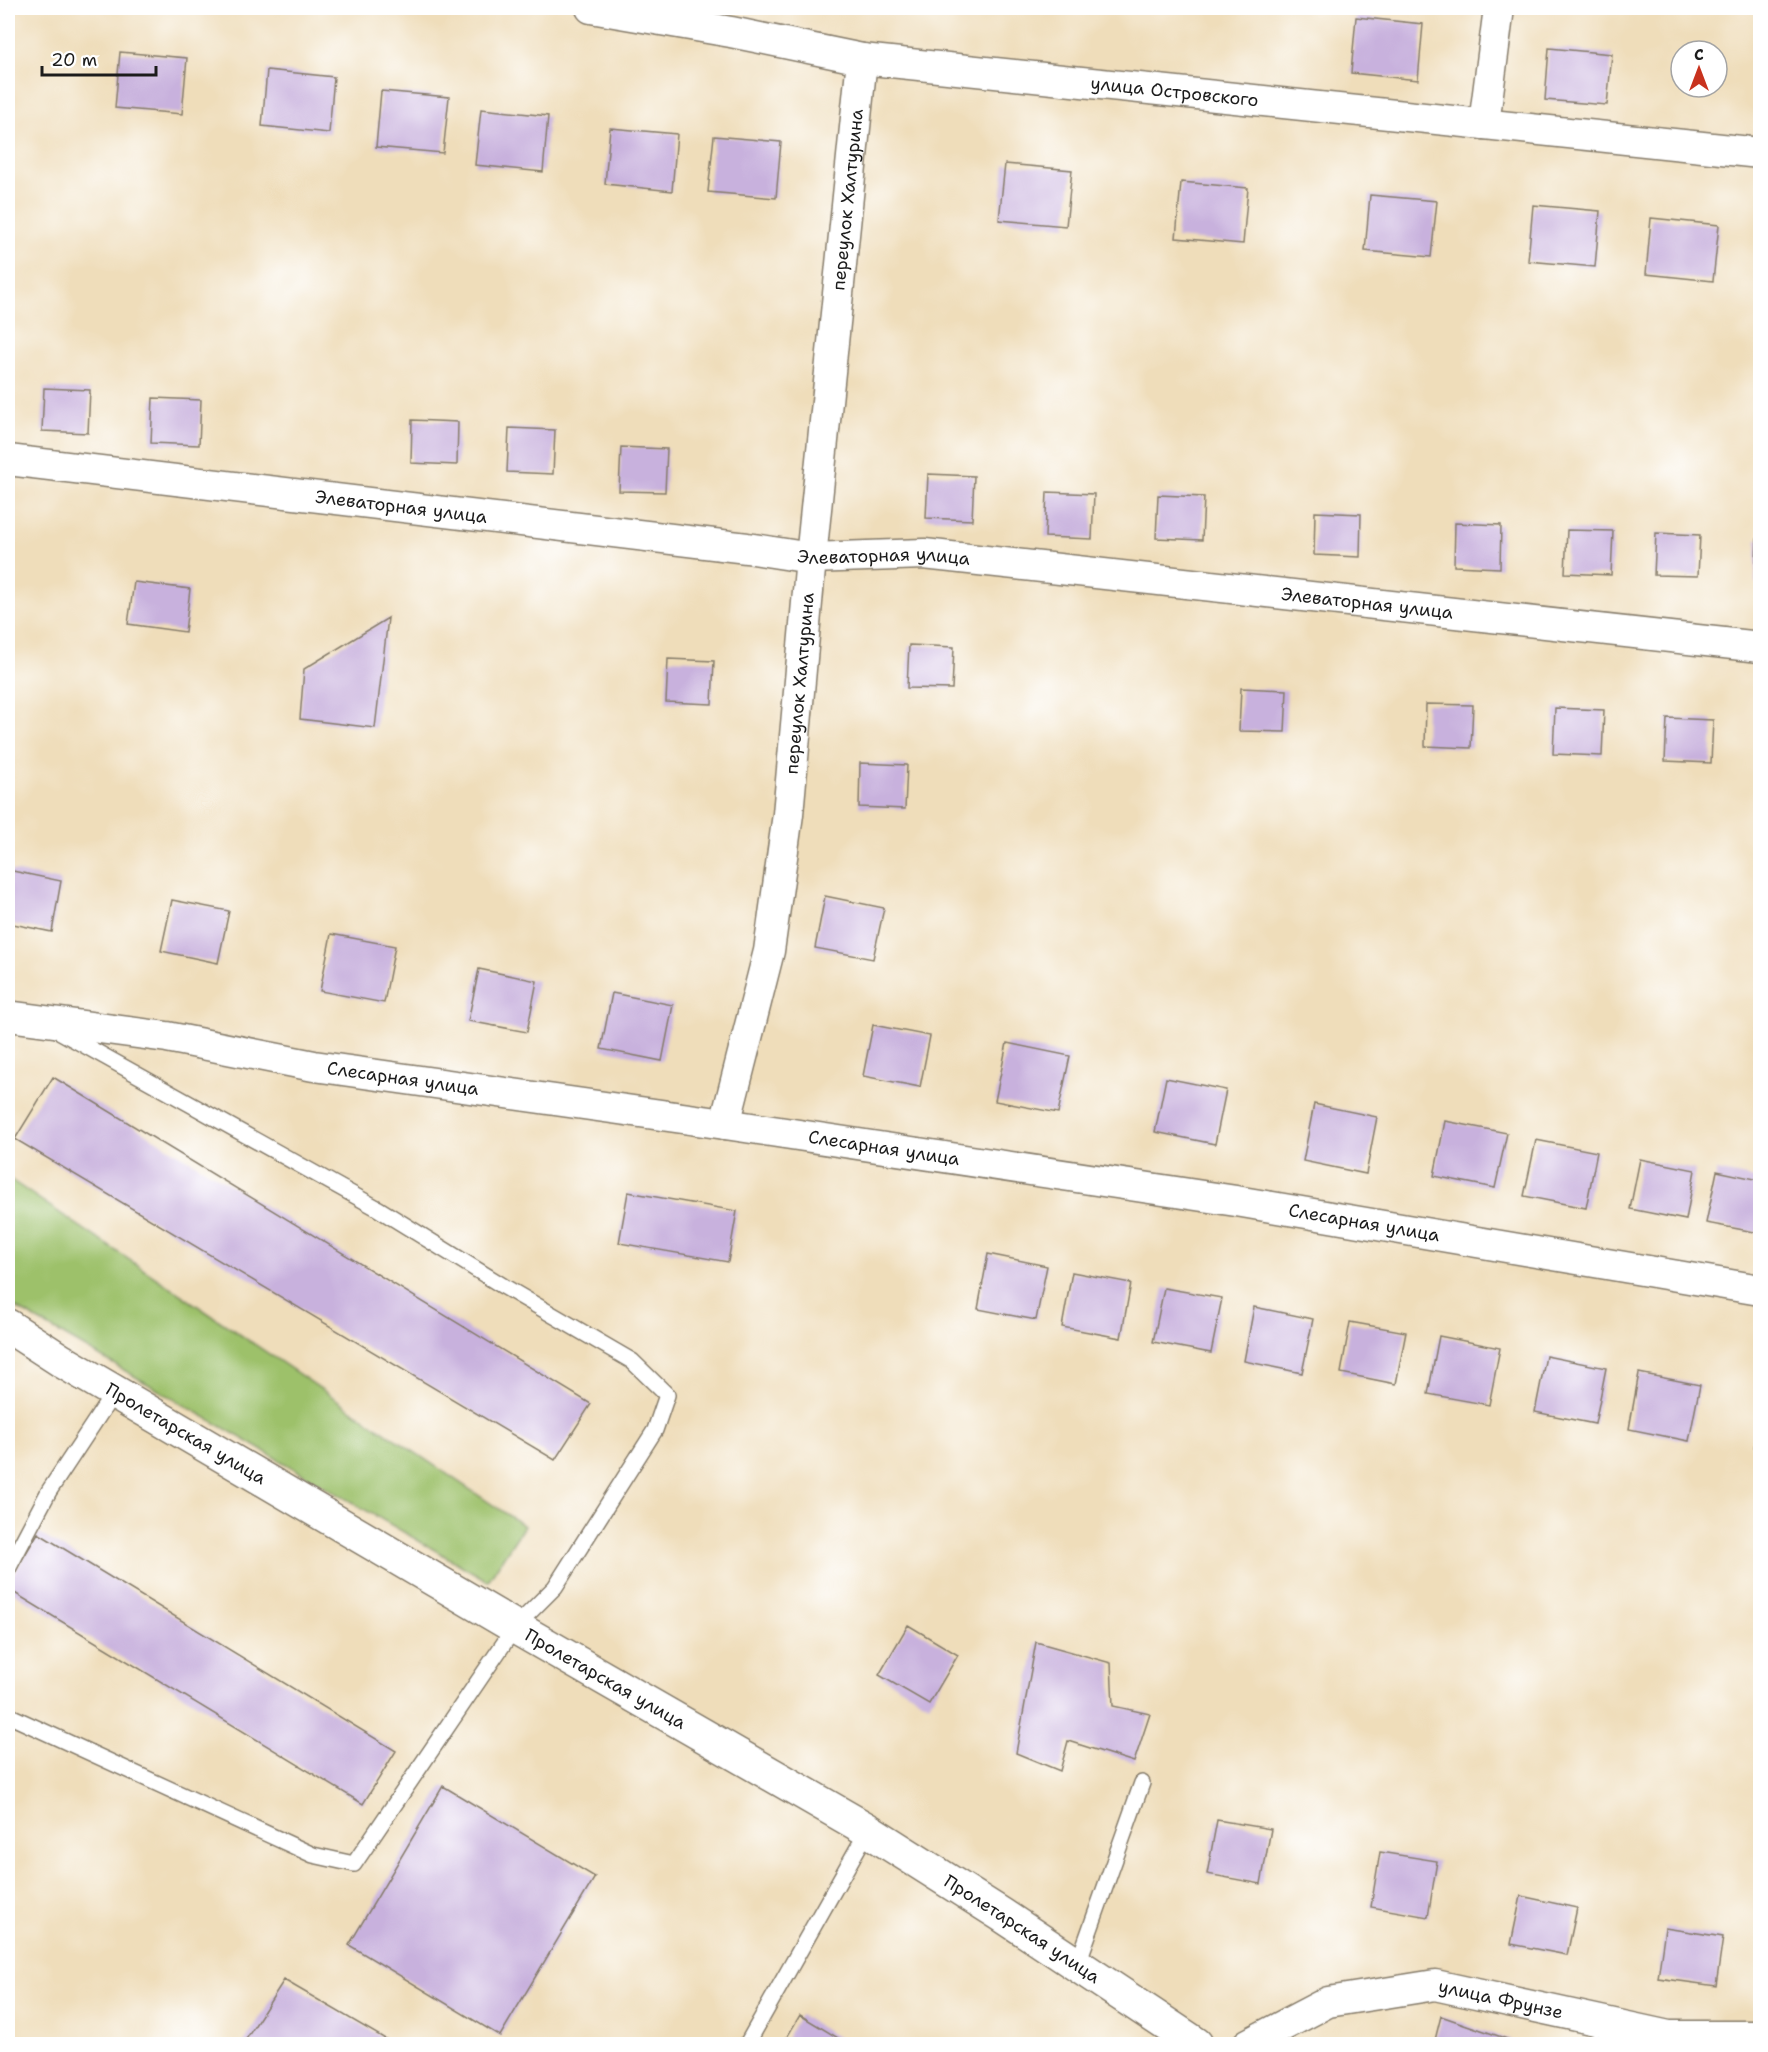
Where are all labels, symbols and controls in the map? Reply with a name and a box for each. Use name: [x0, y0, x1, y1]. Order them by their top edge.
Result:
scale bar: [42, 39, 156, 77]
north arrow: [1669, 39, 1729, 99]
text: С: [1694, 44, 1704, 65]
text: 20 m: [51, 48, 97, 72]
street label: улица Островского: [1089, 71, 1260, 112]
street label: переулок Халтурина: [826, 108, 869, 292]
street label: Элеваторная улица: [314, 485, 488, 529]
street label: Элеваторная улица: [796, 542, 971, 571]
street label: Элеваторная улица: [1280, 582, 1454, 625]
street label: переулок Халтурина: [780, 591, 820, 775]
street label: Слесарная улица: [325, 1056, 480, 1101]
street label: Слесарная улица: [806, 1125, 961, 1171]
street label: Слесарная улица: [1287, 1198, 1442, 1247]
street label: Пролетарская улица: [101, 1377, 270, 1490]
street label: Пролетарская улица: [521, 1623, 690, 1735]
street label: Пролетарская улица: [939, 1869, 1105, 1989]
street label: улица Фрунзе: [1436, 1974, 1565, 2025]

